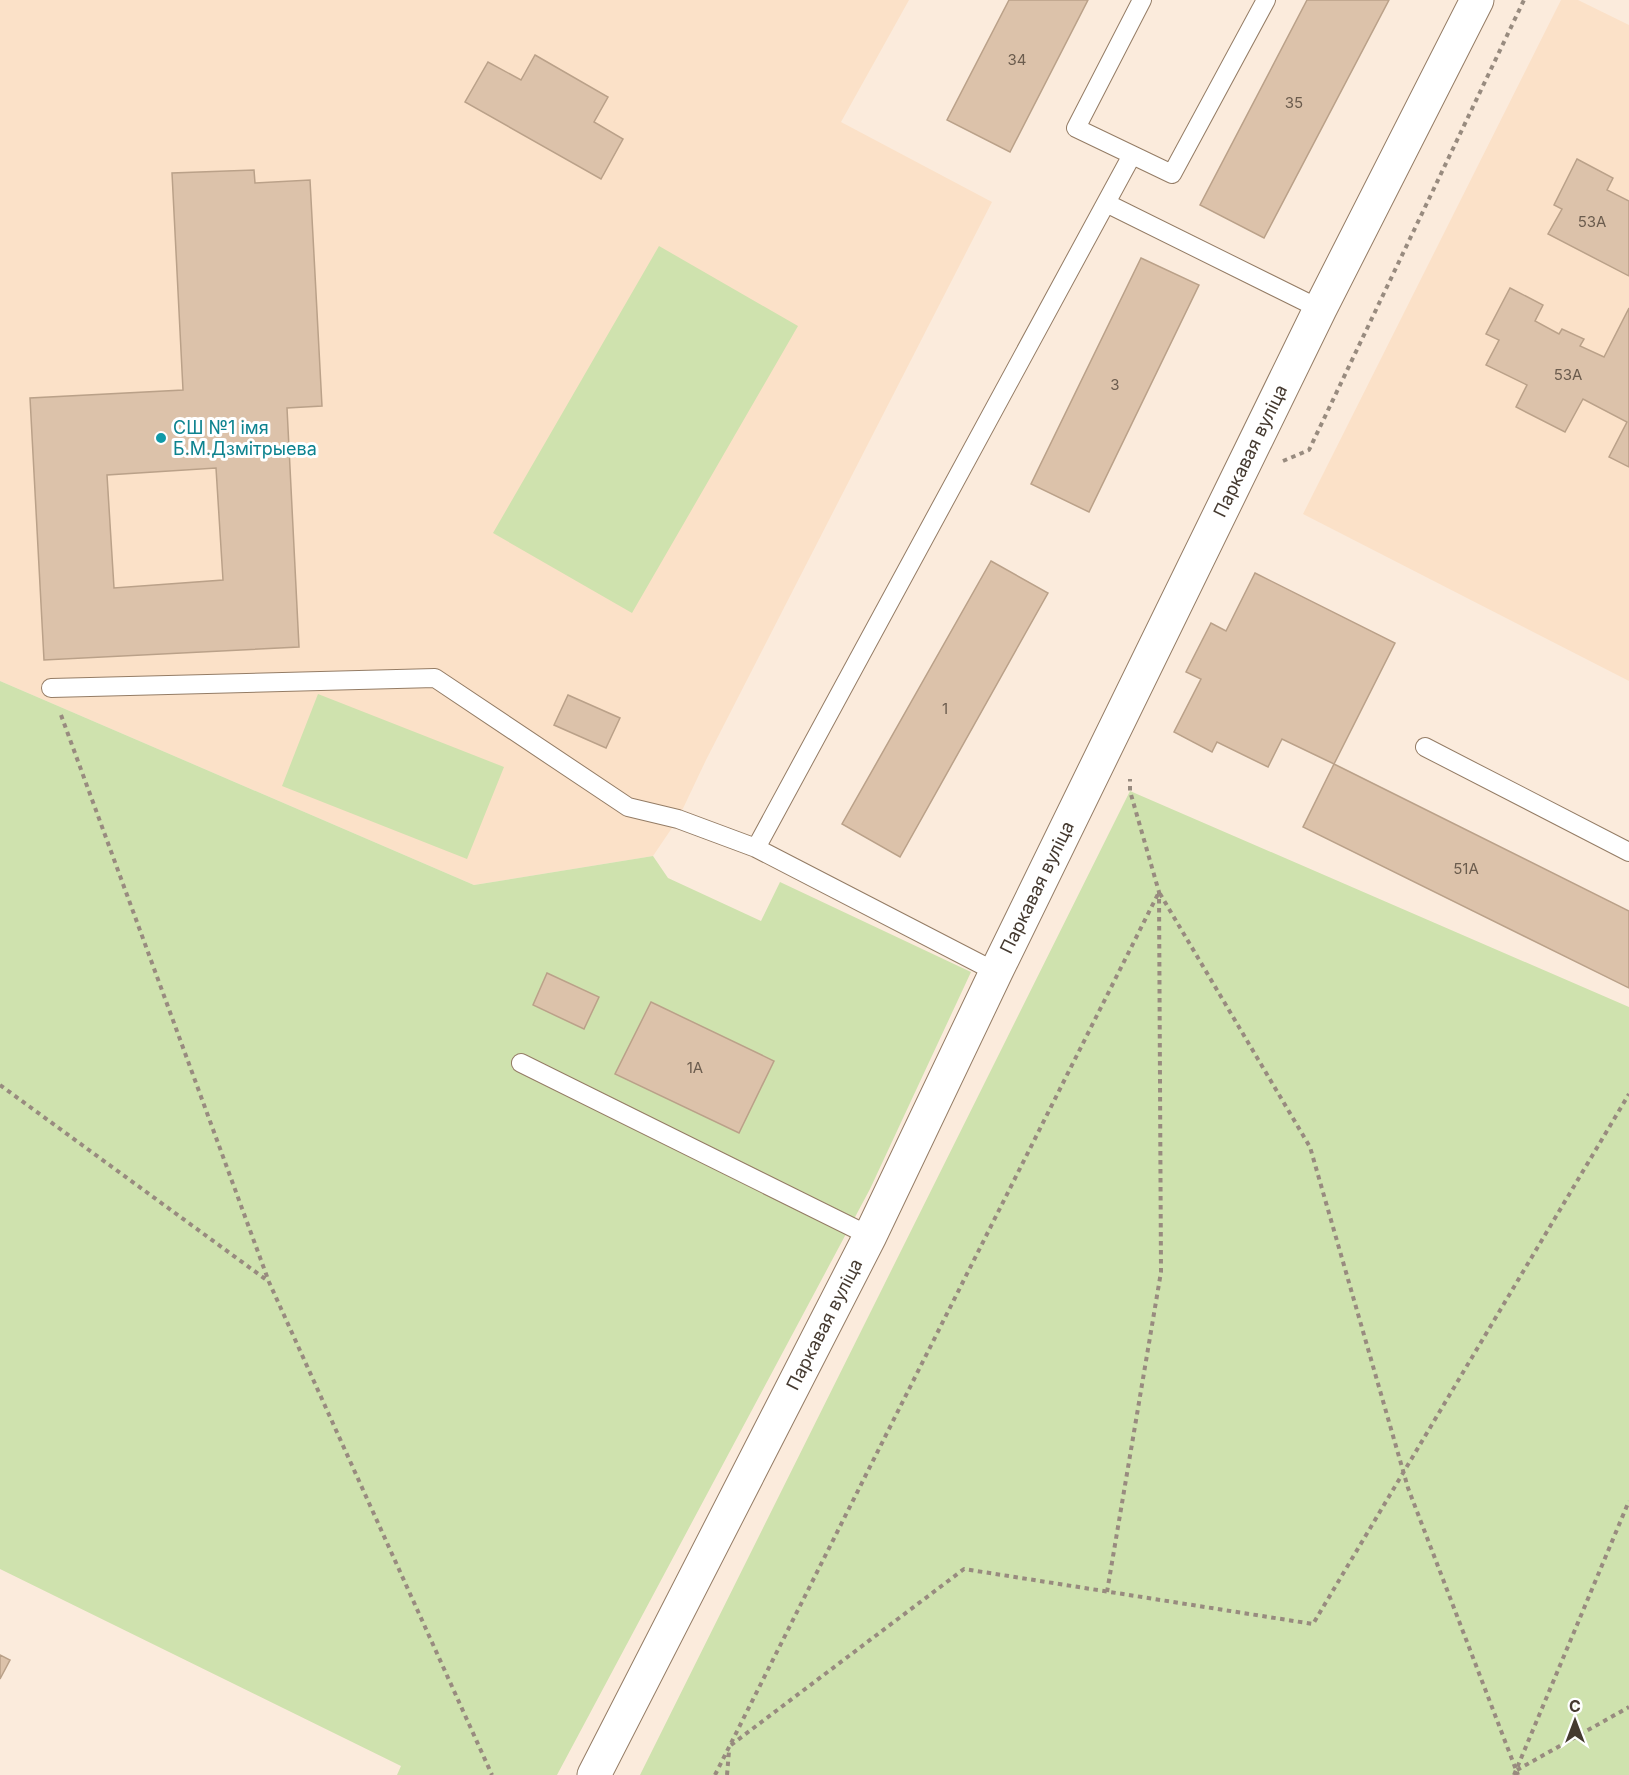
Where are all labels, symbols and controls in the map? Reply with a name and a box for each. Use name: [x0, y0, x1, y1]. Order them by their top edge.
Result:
house number: 34: [1008, 50, 1026, 69]
house number: 35: [1285, 93, 1303, 112]
house number: 53А: [1578, 212, 1606, 231]
house number: 53А: [1554, 365, 1582, 384]
house number: 3: [1110, 375, 1120, 394]
street label: Паркавая вуліца: [1209, 381, 1291, 520]
place label: СШ №1 імя Б.М.Дзмітрыева: [173, 417, 317, 459]
marker: СШ №1 імя Б.М.Дзмітрыева: [154, 431, 168, 445]
house number: 1: [942, 699, 948, 718]
street label: Паркавая вуліца: [996, 818, 1078, 957]
house number: 51А: [1453, 859, 1479, 878]
house number: 1А: [687, 1058, 703, 1077]
street label: Паркавая вуліца: [782, 1255, 867, 1394]
north arrow: [1545, 1691, 1605, 1751]
text: С: [1569, 1696, 1581, 1716]

